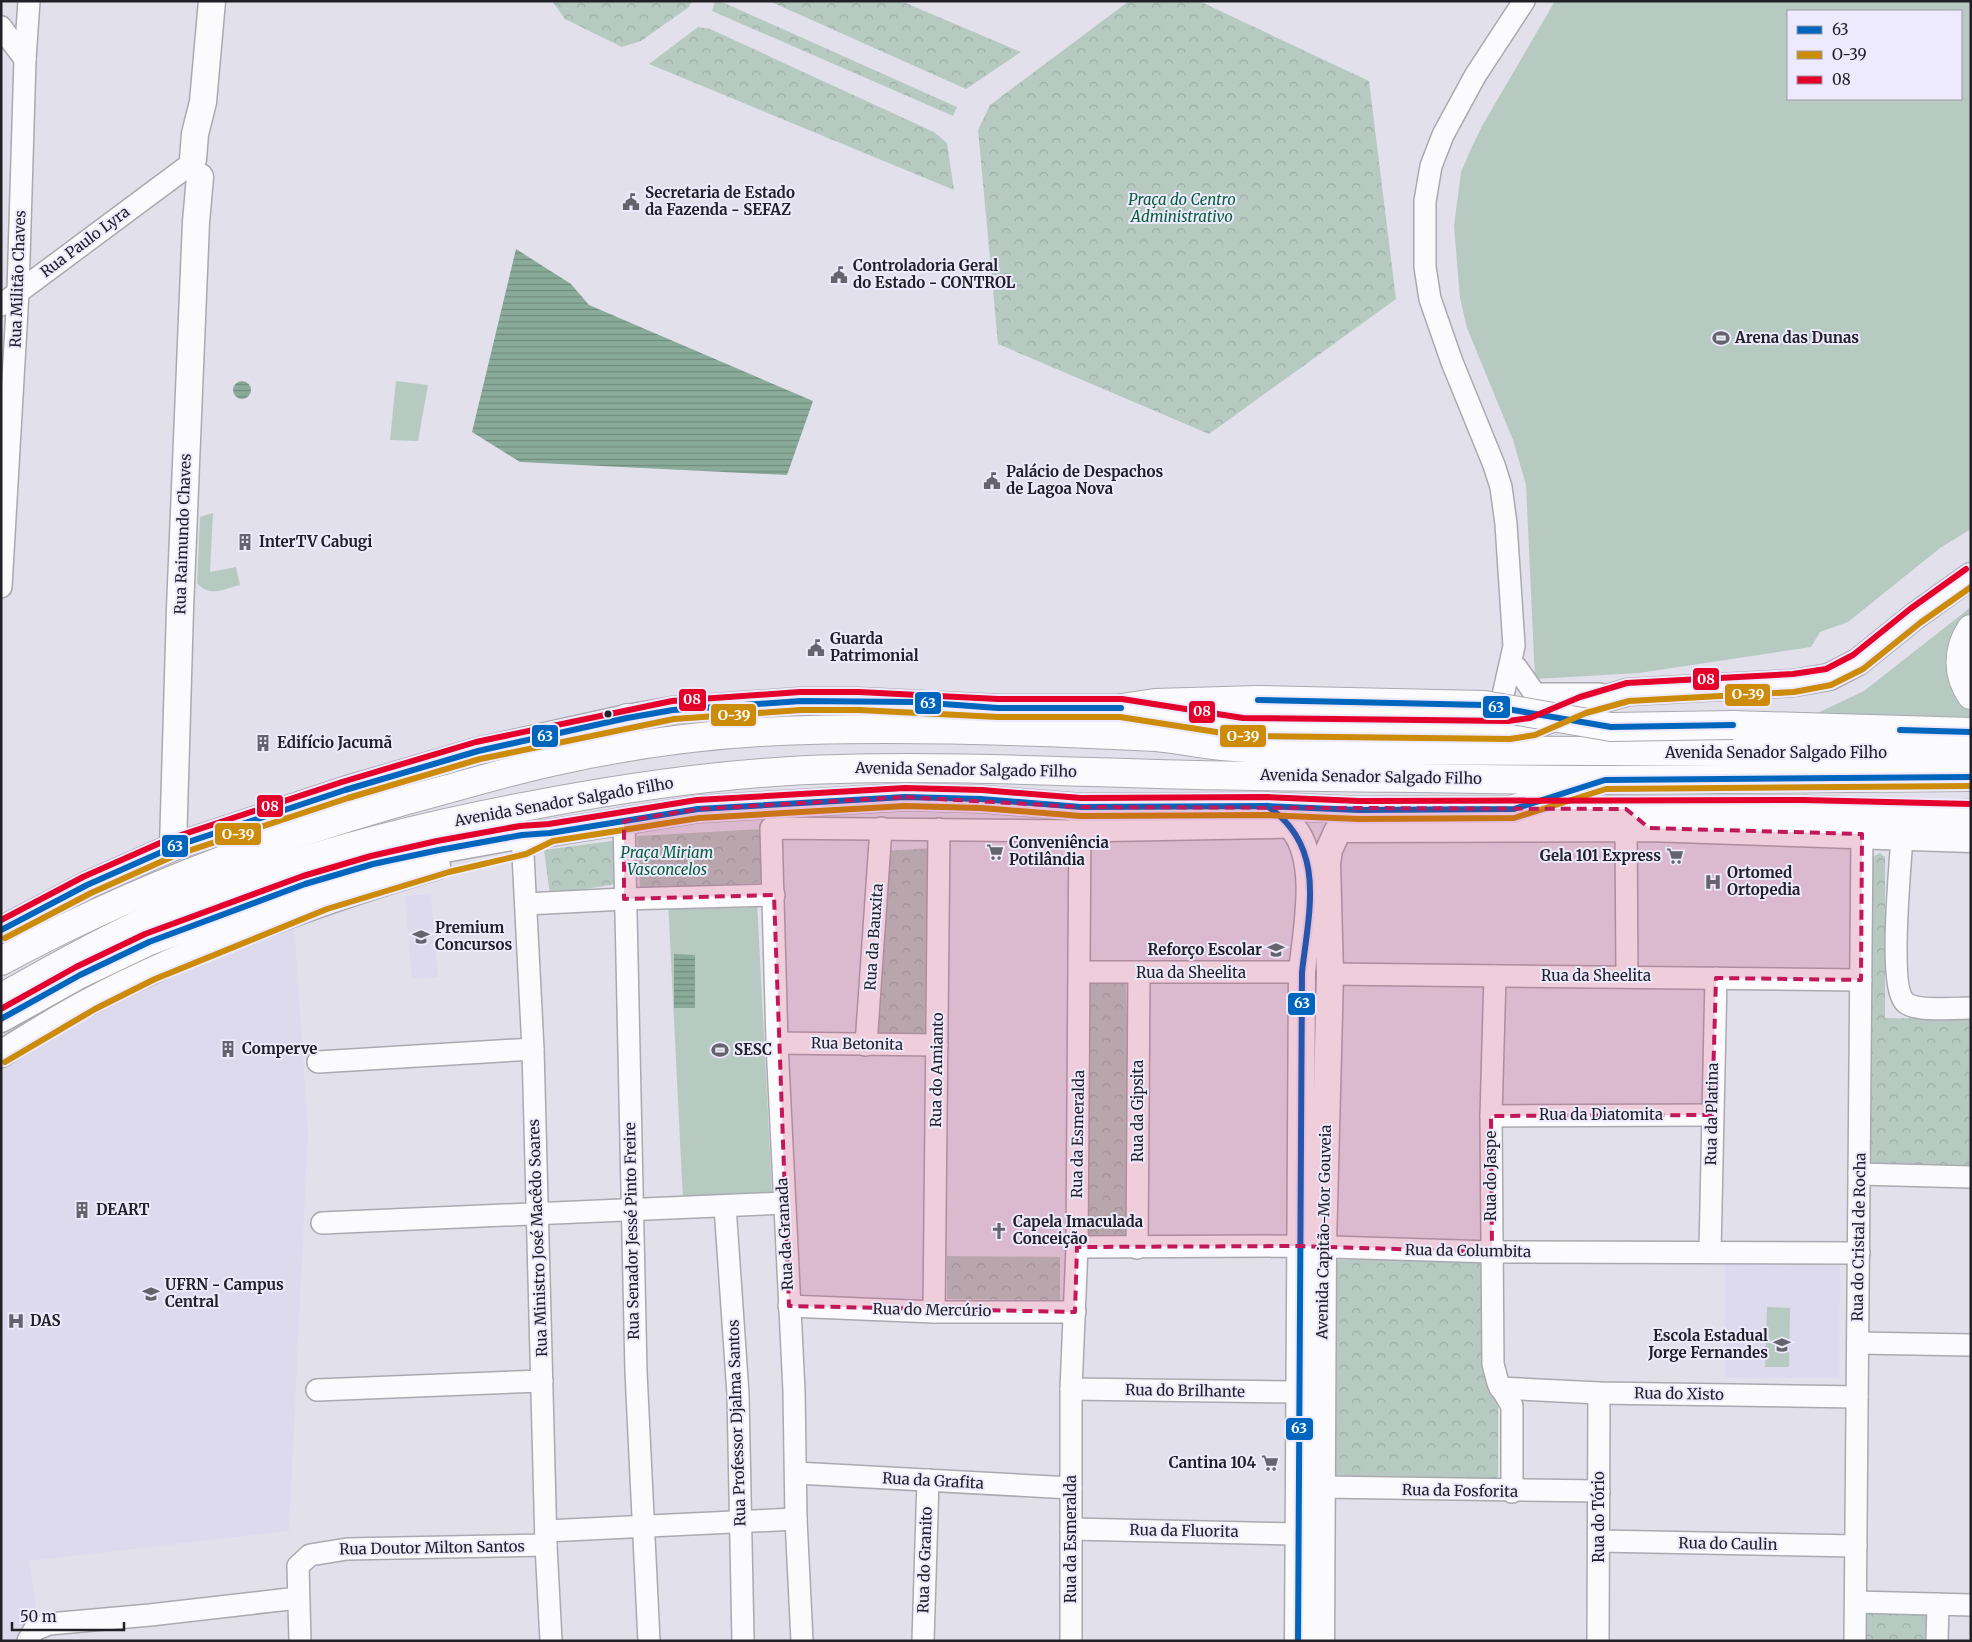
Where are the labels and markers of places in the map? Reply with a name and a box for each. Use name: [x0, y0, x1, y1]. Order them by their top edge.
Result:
place label: Secretaria de Estado da Fazenda - SEFAZ: [645, 183, 795, 219]
public building icon: Secretaria de Estado da Fazenda - SEFAZ: [621, 192, 641, 212]
place label: Controladoria Geral do Estado - CONTROL: [853, 256, 1016, 292]
public building icon: Controladoria Geral do Estado - CONTROL: [829, 265, 849, 285]
sports icon: Arena das Dunas: [1711, 328, 1731, 348]
place label: Arena das Dunas: [1734, 328, 1859, 347]
place label: Palácio de Despachos de Lagoa Nova: [1006, 462, 1163, 498]
public building icon: Palácio de Despachos de Lagoa Nova: [982, 471, 1002, 491]
building icon: InterTV Cabugi: [235, 532, 255, 552]
place label: InterTV Cabugi: [259, 532, 372, 551]
place label: Guarda Patrimonial: [830, 629, 919, 665]
public building icon: Guarda Patrimonial: [806, 638, 826, 658]
unlabelled marker: [603, 709, 613, 719]
building icon: Edifício Jacumã: [253, 733, 273, 753]
place label: Edifício Jacumã: [277, 733, 393, 752]
place label: Conveniência Potilândia: [1009, 833, 1109, 869]
supermarket icon: Conveniência Potilândia: [985, 842, 1005, 862]
place label: Gela 101 Express: [1540, 846, 1661, 865]
supermarket icon: Gela 101 Express: [1665, 846, 1685, 866]
place label: Ortomed Ortopedia: [1727, 863, 1801, 899]
hospital icon: Ortomed Ortopedia: [1703, 872, 1723, 892]
place label: Premium Concursos: [435, 918, 513, 954]
school or university icon: Premium Concursos: [411, 927, 431, 947]
place label: Reforço Escolar: [1147, 940, 1262, 959]
school or university icon: Reforço Escolar: [1266, 940, 1286, 960]
building icon: Comperve: [218, 1039, 238, 1059]
place label: Comperve: [242, 1039, 318, 1058]
sports icon: SESC: [710, 1040, 730, 1060]
place label: SESC: [734, 1040, 772, 1059]
building icon: DEART: [72, 1200, 92, 1220]
place label: DEART: [96, 1200, 150, 1219]
place label: Capela Imaculada Conceição: [1013, 1212, 1144, 1248]
church icon: Capela Imaculada Conceição: [989, 1221, 1009, 1241]
place label: UFRN - Campus Central: [165, 1275, 284, 1311]
school or university icon: UFRN - Campus Central: [141, 1284, 161, 1304]
hospital icon: DAS: [6, 1311, 26, 1331]
place label: DAS: [30, 1311, 61, 1330]
place label: Escola Estadual Jorge Fernandes: [1647, 1326, 1768, 1362]
school or university icon: Escola Estadual Jorge Fernandes: [1772, 1335, 1792, 1355]
place label: Cantina 104: [1169, 1453, 1256, 1472]
supermarket icon: Cantina 104: [1260, 1453, 1280, 1473]

